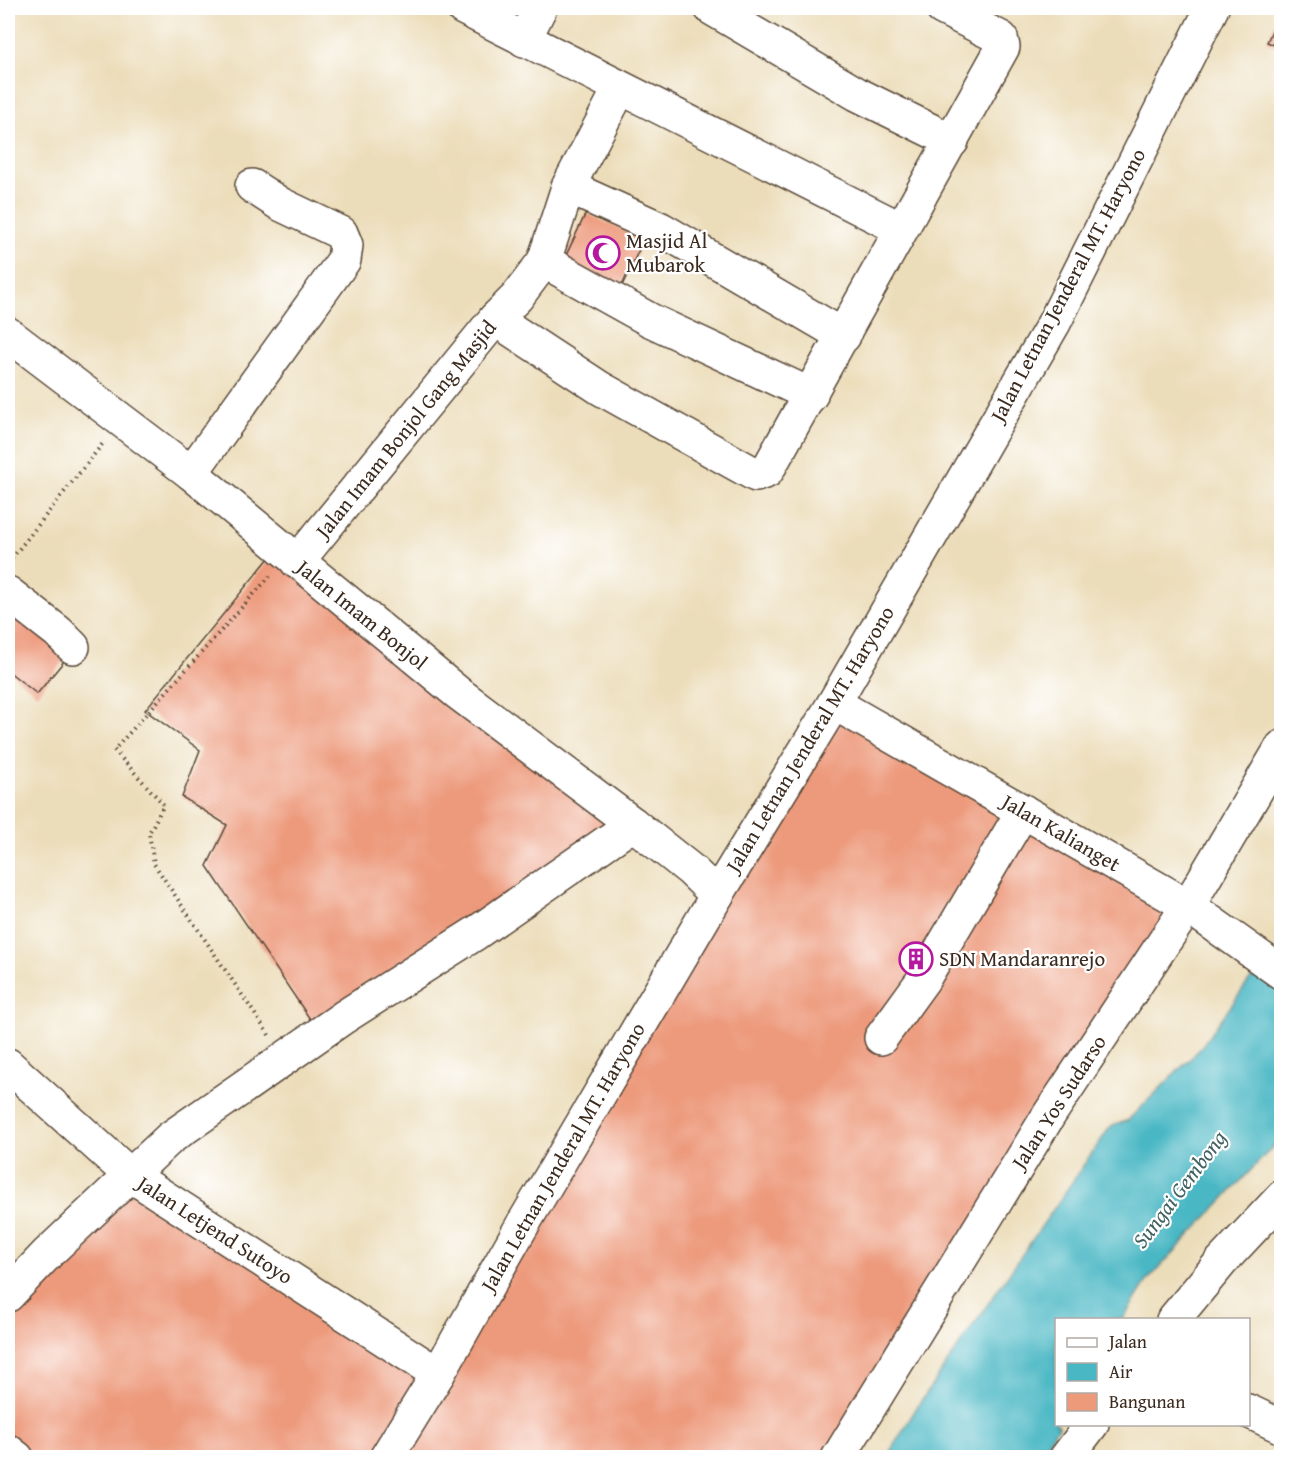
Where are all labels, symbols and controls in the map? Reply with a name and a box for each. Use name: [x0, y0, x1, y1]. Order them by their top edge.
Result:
street label: Jalan Letnan Jenderal MT. Haryono: [981, 142, 1153, 430]
place label: Masjid Al Mubarok: [626, 225, 708, 280]
mosque icon: Masjid Al Mubarok: [585, 235, 621, 271]
street label: Jalan Imam Bonjol Gang Masjid: [306, 312, 504, 547]
street label: Jalan Imam Bonjol: [288, 550, 435, 677]
street label: Jalan Letnan Jenderal MT. Haryono: [716, 600, 902, 880]
street label: Jalan Kalianget: [994, 785, 1127, 879]
building icon: SDN Mandaranrejo: [898, 941, 934, 977]
place label: SDN Mandaranrejo: [939, 943, 1105, 974]
street label: Jalan Letnan Jenderal MT. Haryono: [471, 1017, 652, 1300]
street label: Jalan Yos Sudarso: [1002, 1029, 1114, 1177]
water label: Sungai Gembong: [1124, 1123, 1234, 1255]
street label: Jalan Letjend Sutoyo: [129, 1166, 299, 1292]
legend: [1055, 1318, 1250, 1426]
text: Jalan: [1107, 1328, 1147, 1355]
text: Air: [1109, 1358, 1133, 1385]
text: Bangunan: [1109, 1388, 1185, 1415]

